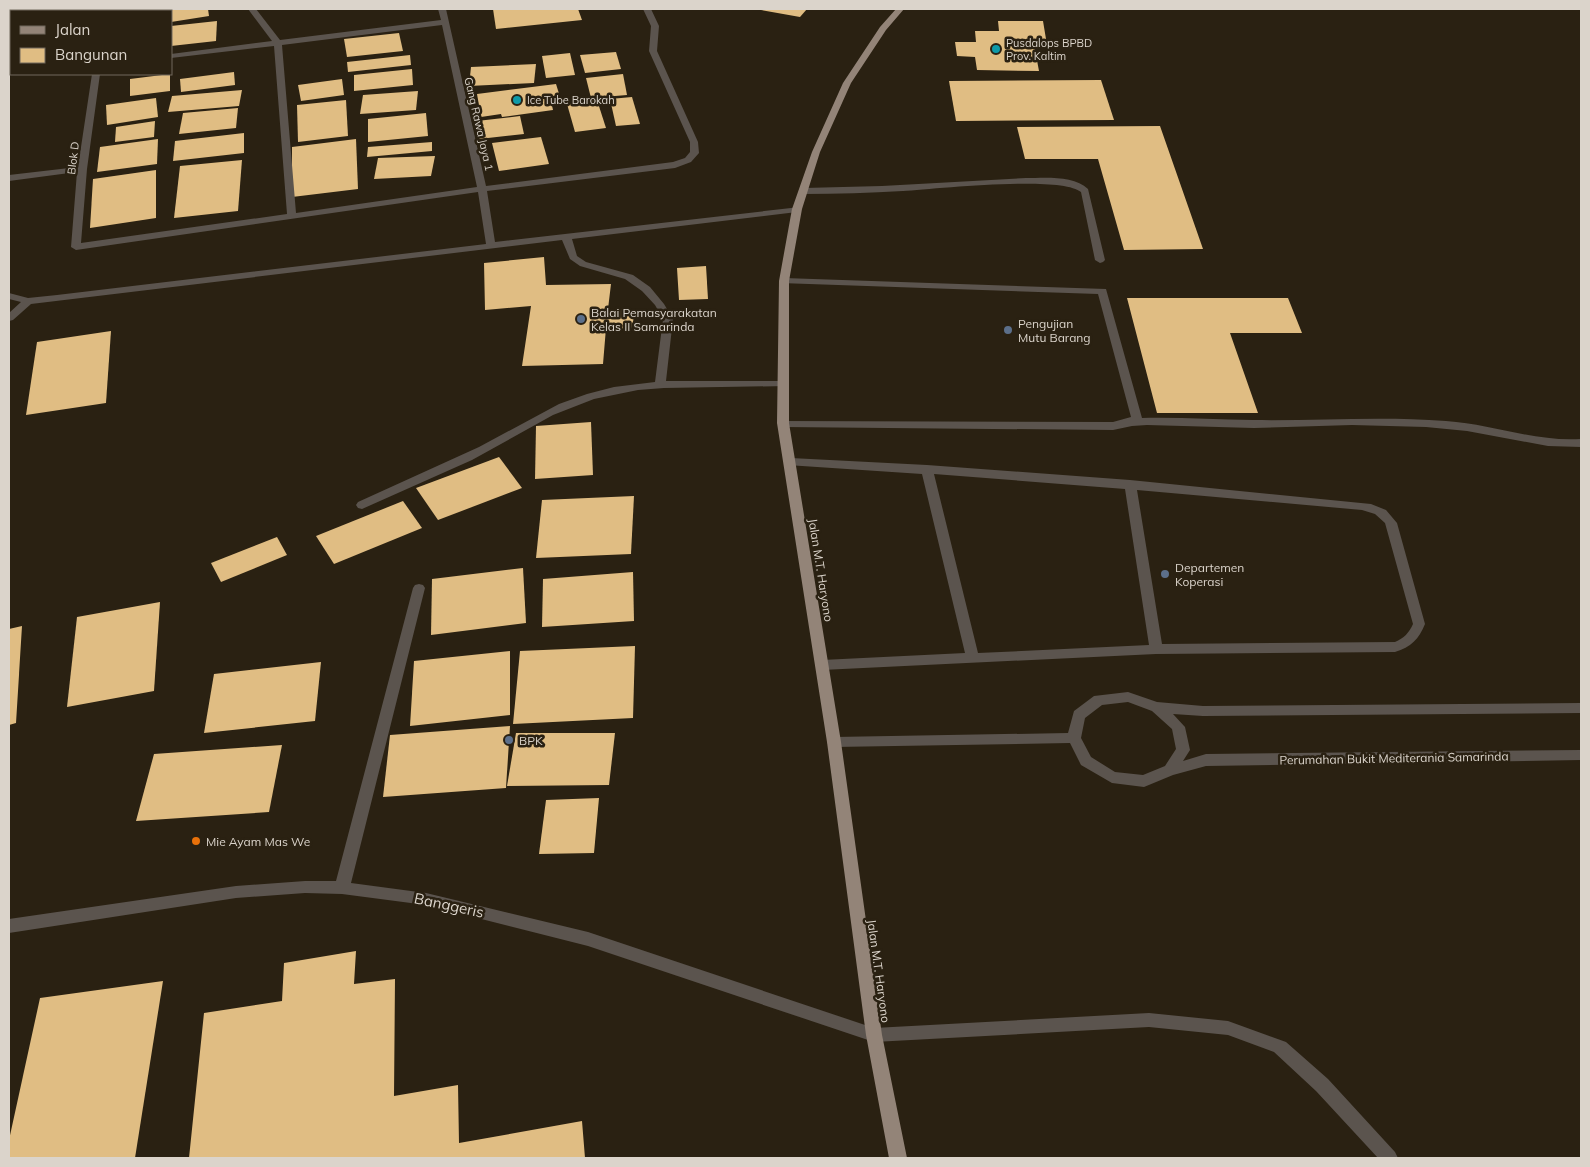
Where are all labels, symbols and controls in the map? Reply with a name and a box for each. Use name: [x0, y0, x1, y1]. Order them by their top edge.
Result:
legend: [10, 10, 172, 75]
text: Jalan: [55, 20, 90, 39]
place label: Pusdalops BPBD Prov. Kaltim: [1006, 36, 1092, 63]
marker: Pusdalops BPBD Prov. Kaltim: [990, 43, 1002, 55]
text: Bangunan: [55, 45, 127, 64]
street label: Gang Rawa Jaya 1: [461, 76, 497, 172]
place label: Ice Tube Barokah: [527, 93, 615, 107]
marker: Ice Tube Barokah: [511, 94, 523, 106]
street label: Blok D: [64, 141, 82, 175]
place label: Balai Pemasyarakatan Kelas II Samarinda: [591, 305, 717, 334]
marker: Balai Pemasyarakatan Kelas II Samarinda: [575, 313, 587, 325]
place label: Pengujian Mutu Barang: [1018, 316, 1091, 345]
marker: Pengujian Mutu Barang: [1002, 324, 1014, 336]
street label: Jalan M.T. Haryono: [805, 517, 837, 623]
place label: Departemen Koperasi: [1175, 560, 1244, 589]
marker: Departemen Koperasi: [1159, 568, 1171, 580]
place label: BPK: [519, 733, 543, 748]
marker: BPK: [503, 734, 515, 746]
street label: Perumahan Bukit Mediterania Samarinda: [1279, 749, 1509, 767]
place label: Mie Ayam Mas We: [206, 834, 310, 849]
marker: Mie Ayam Mas We: [190, 835, 202, 847]
street label: Banggeris: [412, 888, 486, 922]
street label: Jalan M.T. Haryono: [864, 918, 894, 1024]

